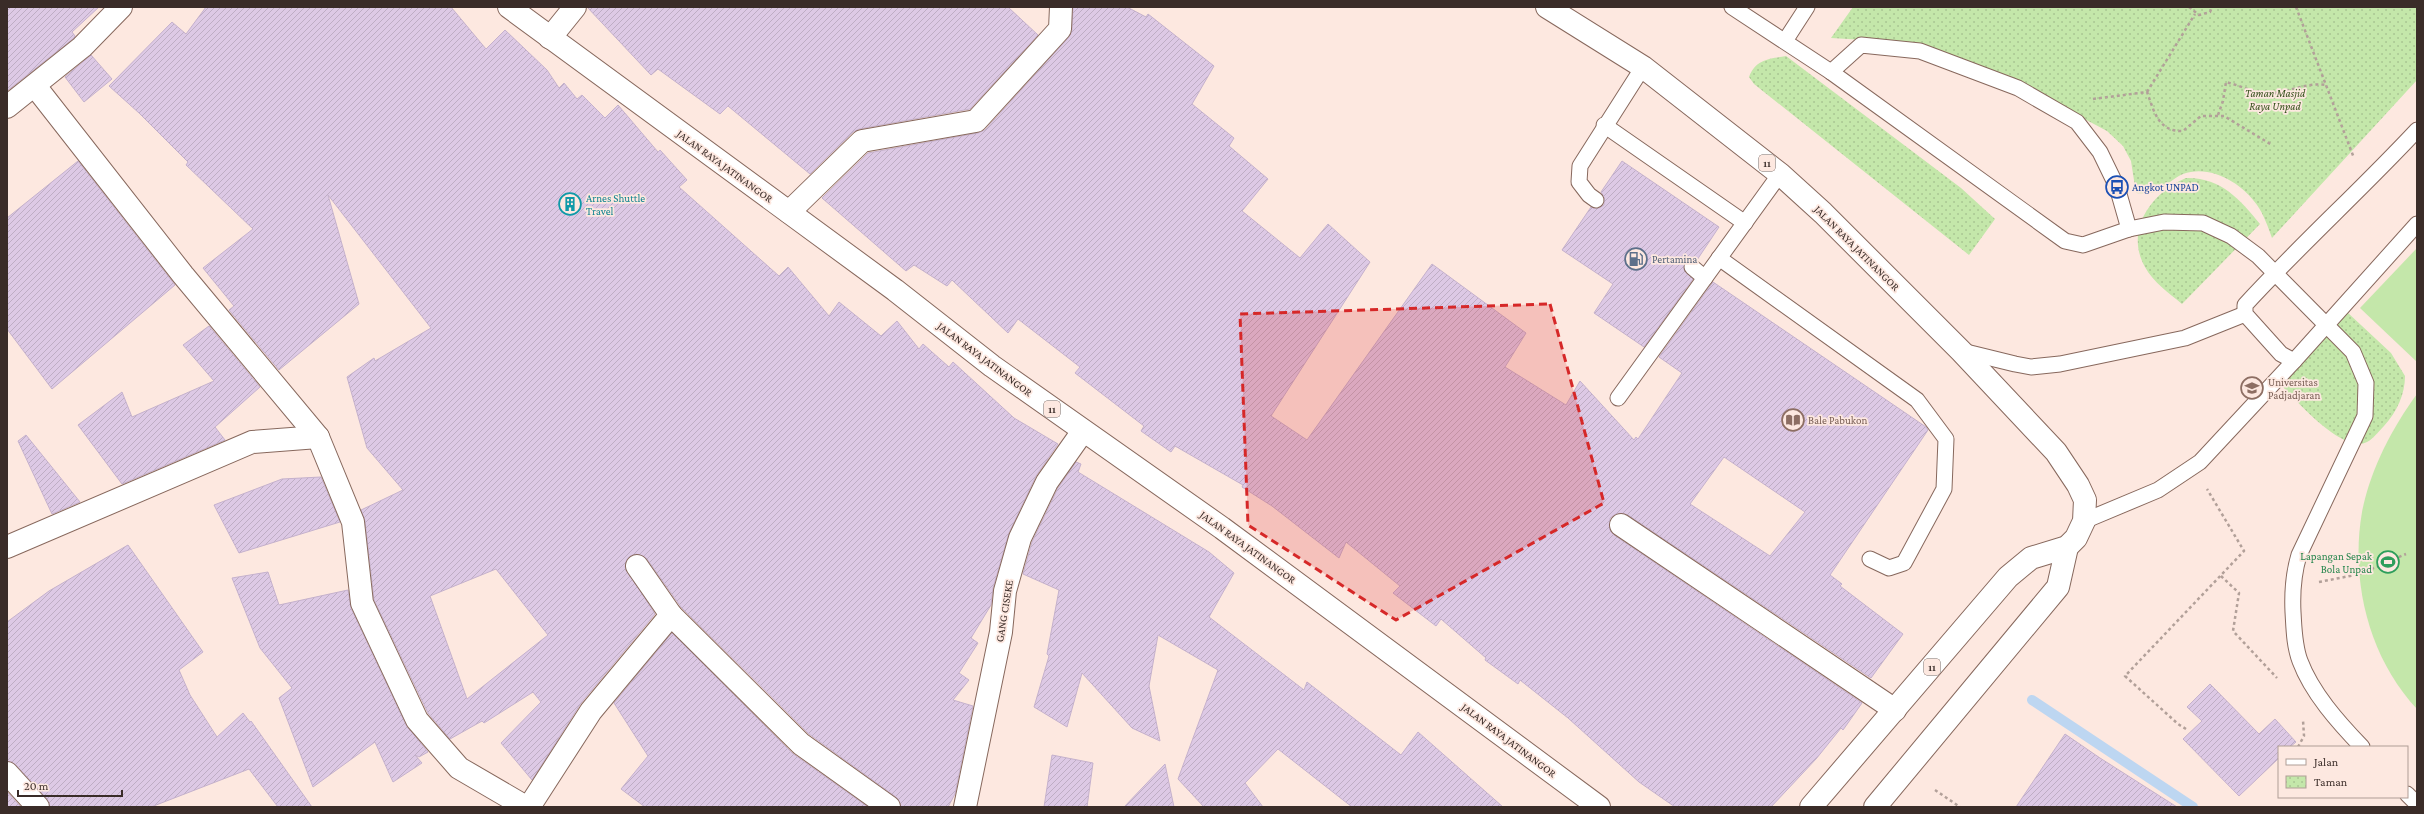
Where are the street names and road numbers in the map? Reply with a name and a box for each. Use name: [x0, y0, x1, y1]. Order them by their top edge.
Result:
street label: JALAN RAYA JATINANGOR: [673, 127, 776, 206]
road number: 11: [1759, 155, 1775, 171]
street label: JALAN RAYA JATINANGOR: [1811, 202, 1903, 294]
street label: JALAN RAYA JATINANGOR: [934, 319, 1035, 400]
road number: 11: [1044, 401, 1060, 417]
street label: JALAN RAYA JATINANGOR: [1196, 508, 1299, 587]
street label: GANG CISEKE: [993, 579, 1015, 643]
road number: 11: [1924, 659, 1940, 675]
street label: JALAN RAYA JATINANGOR: [1458, 700, 1559, 781]

